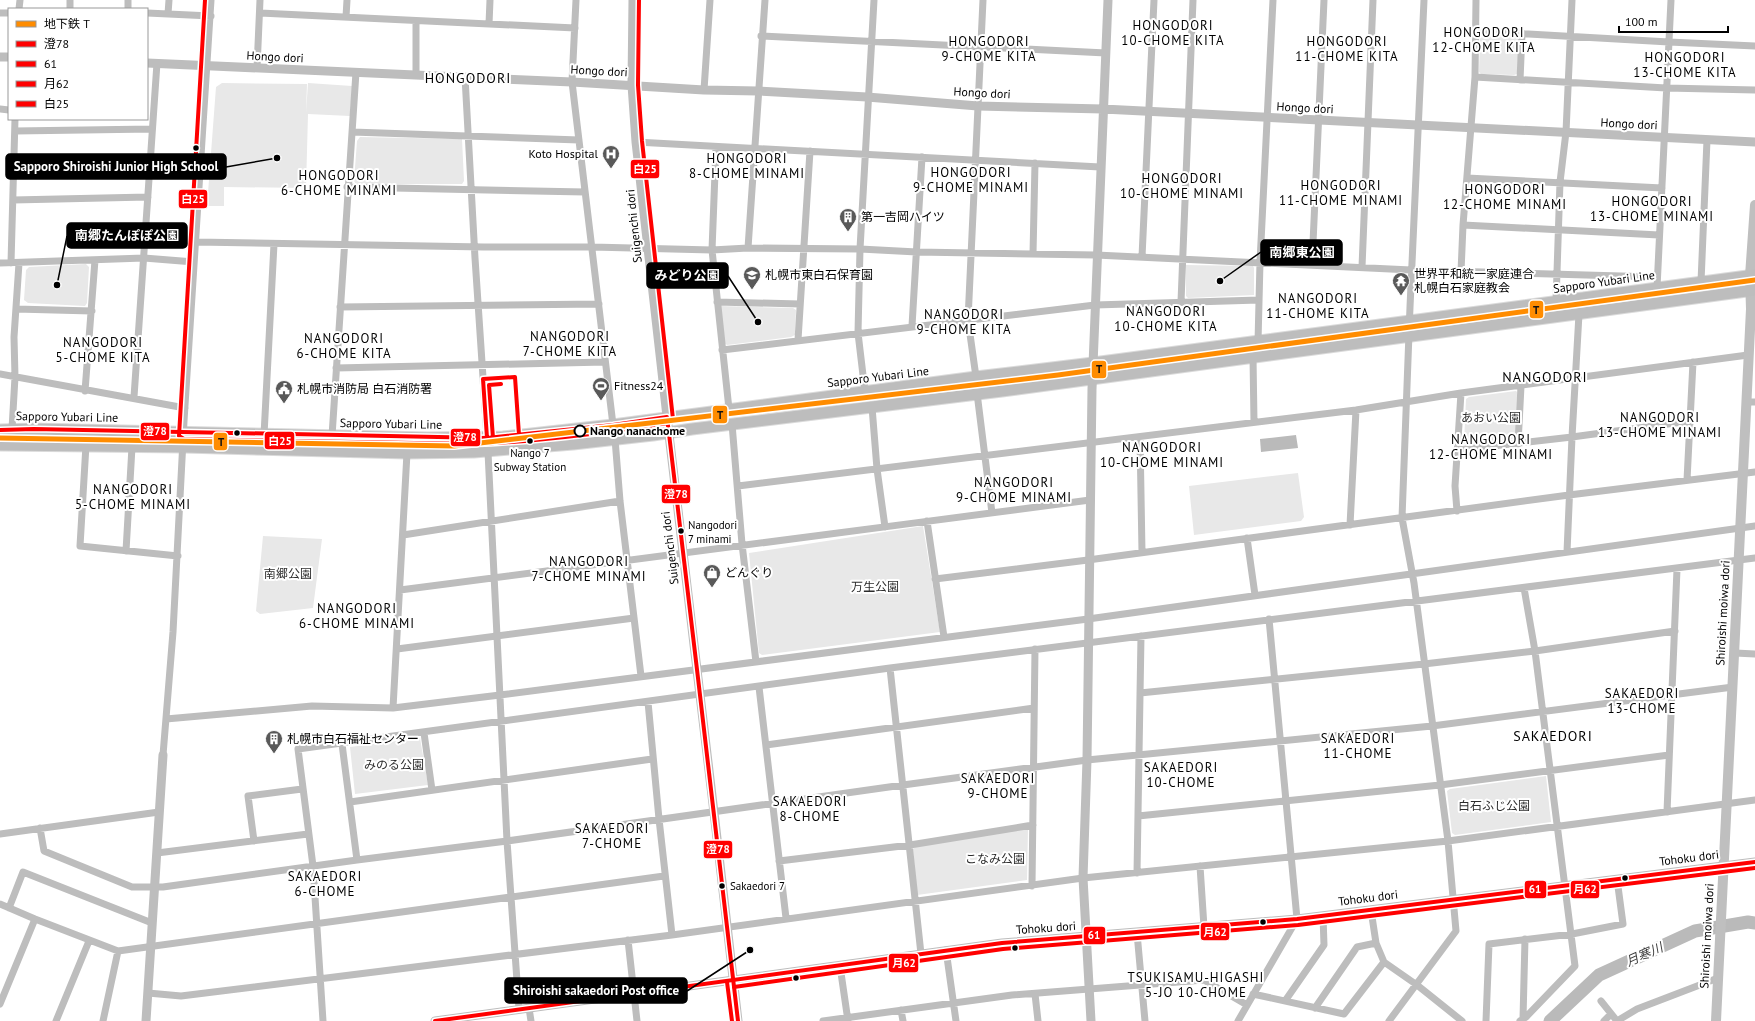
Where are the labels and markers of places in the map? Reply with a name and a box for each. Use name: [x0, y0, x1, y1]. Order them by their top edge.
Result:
unlabelled marker: [191, 143, 201, 153]
hospital icon: Koto Hospital: [601, 144, 621, 169]
place label: Koto Hospital: [528, 146, 598, 161]
callout: Sapporo Shiroishi Junior High School: [6, 154, 226, 179]
building icon: 第一吉岡ハイツ: [838, 207, 858, 232]
place label: 第一吉岡ハイツ: [861, 209, 945, 224]
callout: 南郷たんぽぽ公園: [67, 223, 187, 248]
callout: 南郷東公園: [1261, 240, 1342, 265]
callout: みどり公園: [647, 263, 728, 288]
school or university icon: 札幌市東白石保育園: [742, 265, 762, 290]
place label: 世界平和統一家庭連合 札幌白石家庭教会: [1414, 266, 1534, 295]
place label: 札幌市東白石保育園: [765, 267, 873, 282]
temple icon: 世界平和統一家庭連合 札幌白石家庭教会: [1391, 271, 1411, 296]
sports icon: Fitness24: [591, 376, 611, 401]
place label: Fitness24: [614, 378, 664, 393]
public building icon: 札幌市消防局 白石消防署: [274, 379, 294, 404]
place label: 札幌市消防局 白石消防署: [297, 381, 432, 396]
place label: Nango nanachome: [590, 423, 685, 438]
marker: Nango nanachome: [573, 424, 587, 438]
unlabelled marker: [232, 428, 242, 438]
marker: Nango 7 Subway Station: [525, 436, 535, 446]
place label: Nango 7 Subway Station: [494, 446, 566, 474]
place label: Nangodori 7 minami: [688, 518, 737, 546]
marker: Nangodori 7 minami: [676, 526, 686, 536]
shop icon: どんぐり: [702, 563, 722, 588]
place label: どんぐり: [725, 565, 773, 580]
building icon: 札幌市白石福祉センター: [264, 729, 284, 754]
place label: 札幌市白石福祉センター: [287, 731, 419, 746]
unlabelled marker: [1620, 873, 1630, 883]
place label: Sakaedori 7: [730, 879, 785, 893]
marker: Sakaedori 7: [717, 881, 727, 891]
unlabelled marker: [1258, 917, 1268, 927]
unlabelled marker: [1010, 943, 1020, 953]
unlabelled marker: [791, 973, 801, 983]
callout: Shiroishi sakaedori Post office: [505, 978, 687, 1003]

